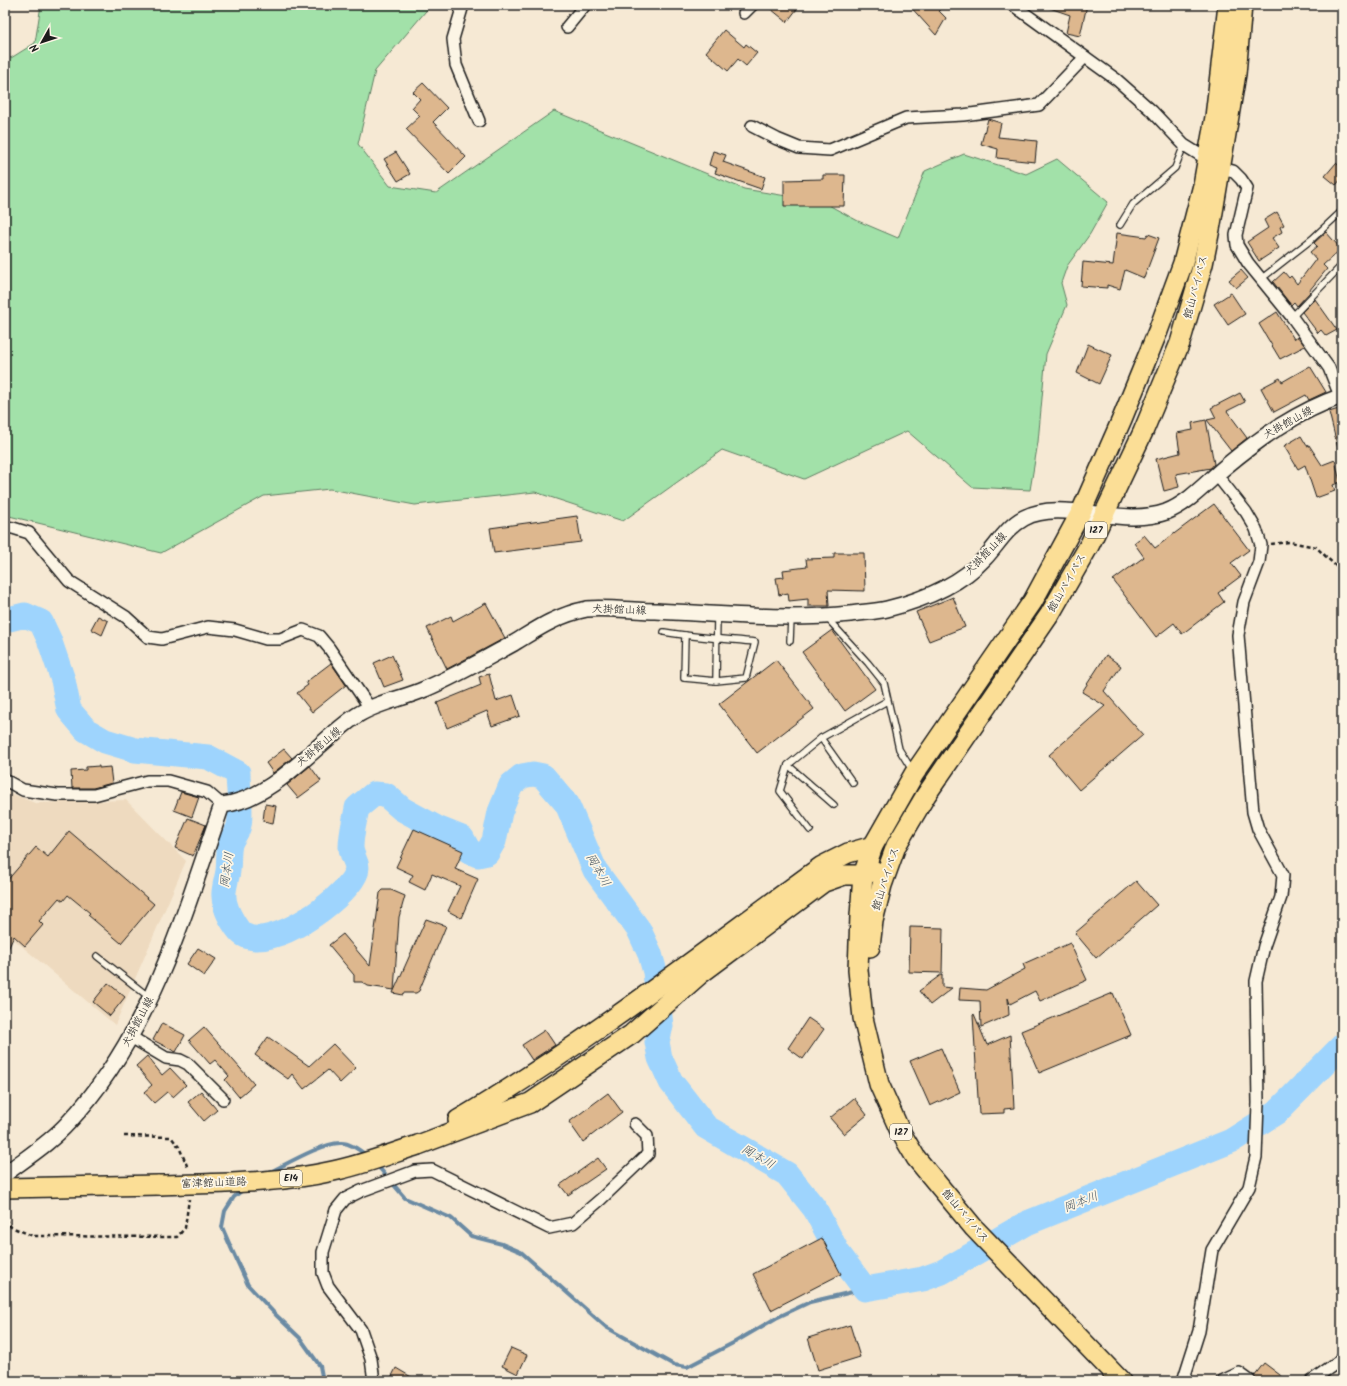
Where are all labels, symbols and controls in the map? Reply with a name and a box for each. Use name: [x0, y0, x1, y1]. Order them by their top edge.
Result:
north arrow: [22, 22, 62, 62]
text: N: [26, 39, 44, 56]
street label: 館山バイパス: [1179, 253, 1213, 321]
street label: 犬掛館山線: [1260, 402, 1316, 444]
road number: 127: [1085, 522, 1107, 538]
street label: 犬掛館山線: [960, 528, 1012, 580]
street label: 館山バイパス: [1043, 550, 1091, 616]
street label: 犬掛館山線: [591, 600, 647, 620]
street label: 犬掛館山線: [292, 722, 346, 772]
street label: 館山バイパス: [867, 845, 905, 913]
water label: 岡本川: [581, 850, 615, 890]
water label: 岡本川: [215, 851, 239, 889]
street label: 犬掛館山線: [117, 993, 159, 1051]
road number: 127: [890, 1124, 912, 1140]
water label: 岡本川: [738, 1140, 778, 1174]
road number: E14: [280, 1170, 302, 1186]
street label: 富津館山道路: [181, 1173, 247, 1193]
street label: 館山バイパス: [937, 1185, 993, 1247]
water label: 岡本川: [1061, 1186, 1101, 1218]

